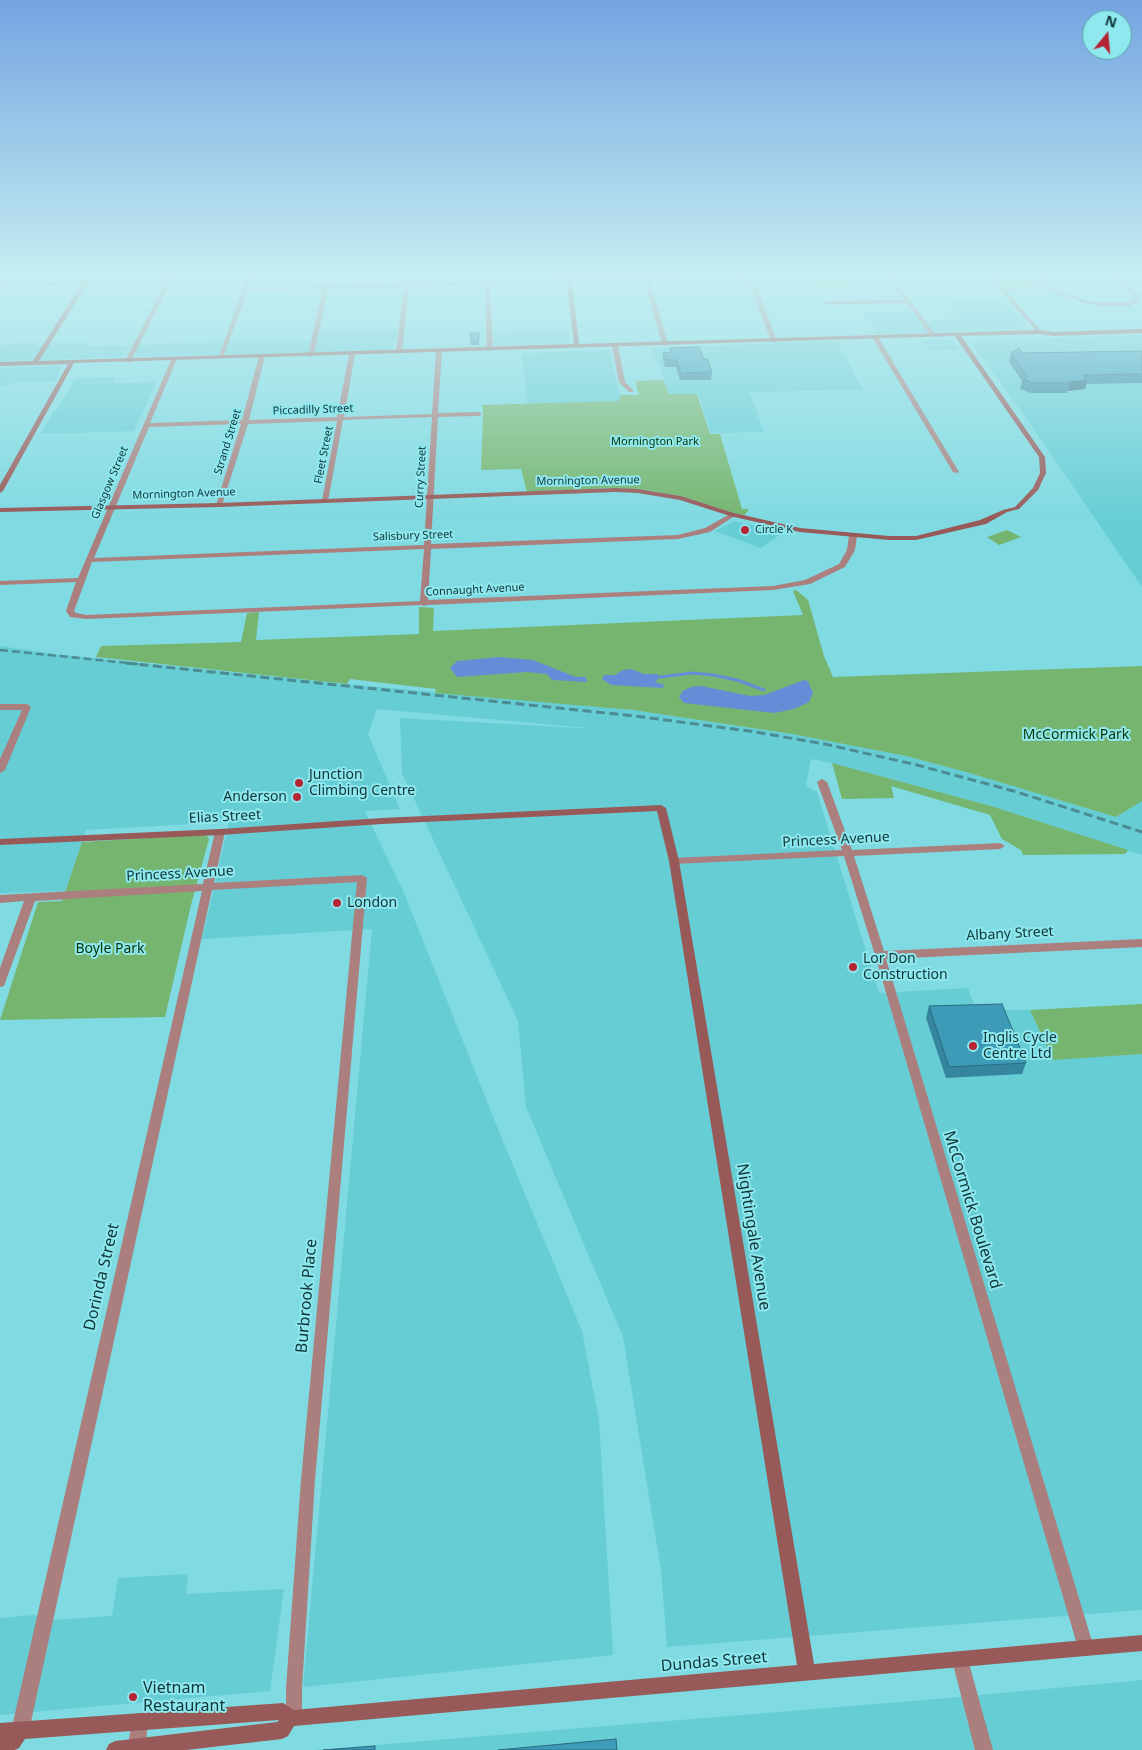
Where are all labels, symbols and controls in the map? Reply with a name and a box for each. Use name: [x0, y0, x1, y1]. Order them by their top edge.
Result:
north arrow: [1082, 10, 1132, 60]
text: N: [1103, 10, 1119, 32]
street label: Piccadilly Street: [272, 402, 354, 418]
street label: Strand Street: [212, 408, 244, 476]
street label: Fleet Street: [312, 425, 336, 485]
park label: Mornington Park: [611, 435, 699, 449]
street label: Glasgow Street: [89, 445, 131, 521]
street label: Curry Street: [413, 446, 429, 508]
street label: Mornington Avenue: [536, 473, 640, 489]
street label: Mornington Avenue: [132, 486, 236, 502]
place label: Circle K: [755, 523, 793, 537]
marker: Circle K: [739, 524, 751, 536]
street label: Salisbury Street: [373, 528, 453, 544]
street label: Connaught Avenue: [425, 581, 525, 599]
park label: McCormick Park: [1023, 727, 1129, 743]
place label: Junction Climbing Centre: [309, 767, 415, 800]
marker: Junction Climbing Centre: [293, 777, 305, 789]
place label: Anderson: [223, 789, 287, 805]
marker: Anderson: [291, 791, 303, 803]
street label: Elias Street: [188, 807, 262, 827]
street label: Princess Avenue: [782, 829, 890, 851]
street label: Princess Avenue: [126, 863, 234, 885]
place label: London: [347, 895, 397, 911]
marker: London: [331, 897, 343, 909]
street label: Albany Street: [966, 923, 1054, 945]
park label: Boyle Park: [75, 941, 145, 957]
place label: Lor Don Construction: [863, 951, 948, 984]
marker: Lor Don Construction: [847, 961, 859, 973]
place label: Inglis Cycle Centre Ltd: [983, 1030, 1057, 1062]
marker: Inglis Cycle Centre Ltd: [967, 1040, 979, 1052]
street label: McCormick Boulevard: [939, 1129, 1005, 1291]
street label: Nightingale Avenue: [732, 1162, 774, 1312]
street label: Dorinda Street: [80, 1221, 124, 1333]
street label: Burbrook Place: [292, 1238, 322, 1354]
street label: Dundas Street: [660, 1648, 768, 1676]
place label: Vietnam Restaurant: [143, 1678, 225, 1716]
marker: Vietnam Restaurant: [127, 1691, 139, 1703]

